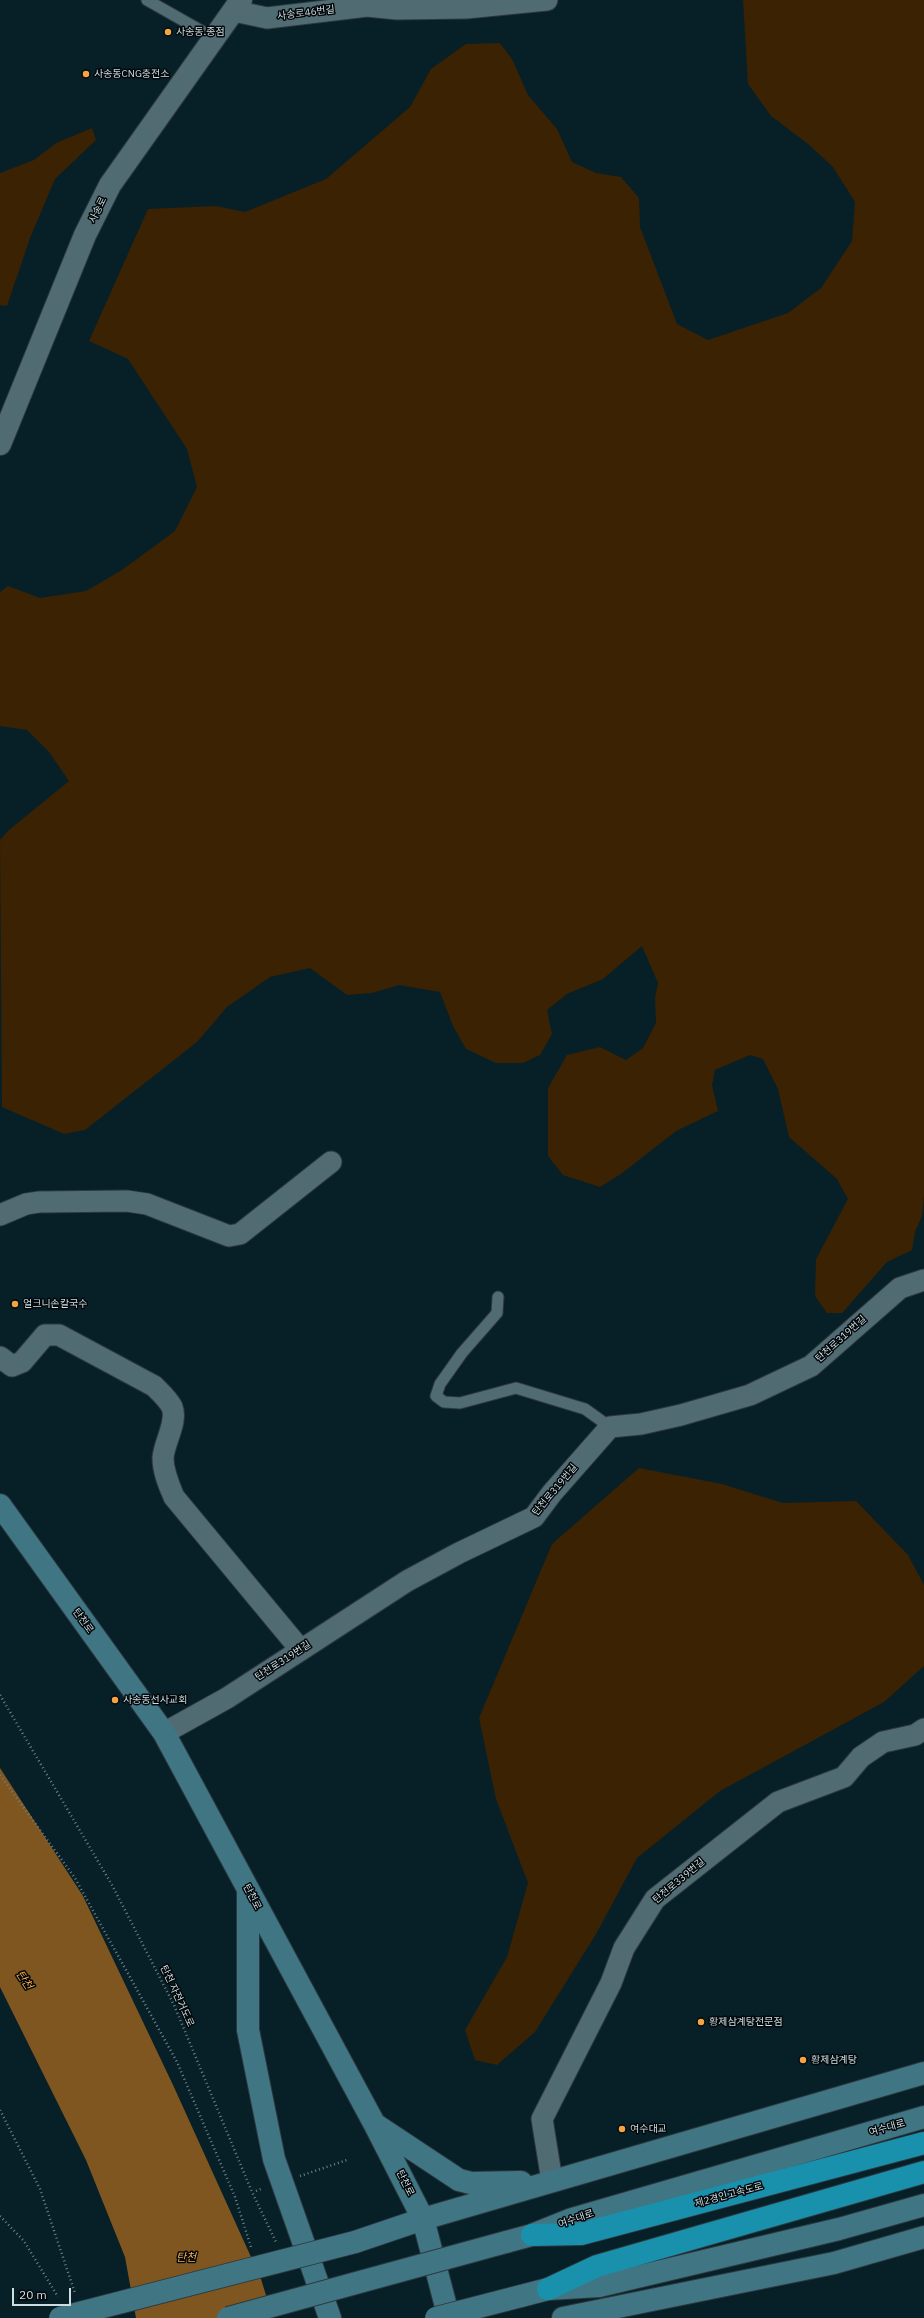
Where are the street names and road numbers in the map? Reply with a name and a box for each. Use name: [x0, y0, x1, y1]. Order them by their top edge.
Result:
street label: 사송로46번길: [276, 4, 336, 22]
street label: 사송로: [87, 195, 109, 225]
street label: 탄천로319번길: [813, 1313, 869, 1365]
street label: 탄천로319번길: [530, 1462, 580, 1518]
street label: 탄천로: [70, 1606, 96, 1636]
street label: 탄천로319번길: [253, 1639, 313, 1683]
street label: 탄천로339번길: [651, 1856, 707, 1906]
street label: 탄천로: [240, 1882, 264, 1912]
street label: 탄천 자전거도로: [157, 1963, 197, 2029]
street label: 여수대로: [868, 2117, 906, 2139]
street label: 탄천로: [393, 2168, 417, 2198]
street label: 제2경인고속도로: [693, 2180, 765, 2210]
street label: 여수대로: [557, 2207, 595, 2231]

